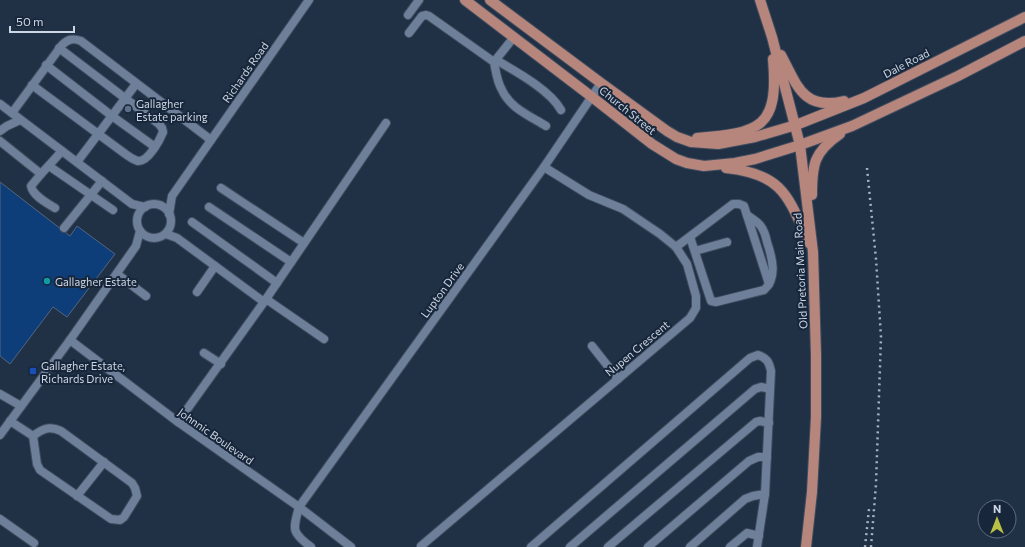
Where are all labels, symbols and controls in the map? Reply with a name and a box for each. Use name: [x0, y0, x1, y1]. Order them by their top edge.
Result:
scale bar: [10, 8, 74, 34]
text: 50 m: [16, 14, 44, 28]
street label: Richards Road: [219, 39, 271, 105]
street label: Dale Road: [881, 46, 931, 80]
street label: Church Street: [597, 83, 659, 137]
place label: Gallagher Estate parking: [136, 97, 208, 123]
marker: Gallagher Estate parking: [123, 104, 133, 114]
street label: Old Pretoria Main Road: [790, 213, 810, 329]
street label: Lupton Drive: [418, 260, 466, 320]
place label: Gallagher Estate: [55, 275, 137, 288]
marker: Gallagher Estate: [42, 276, 52, 286]
street label: Nupen Crescent: [602, 317, 672, 379]
place label: Gallagher Estate, Richards Drive: [41, 359, 125, 385]
marker: Gallagher Estate, Richards Drive: [28, 366, 38, 376]
street label: Johnnic Boulevard: [175, 405, 256, 468]
north arrow: [977, 499, 1017, 539]
text: N: [993, 502, 1001, 515]

